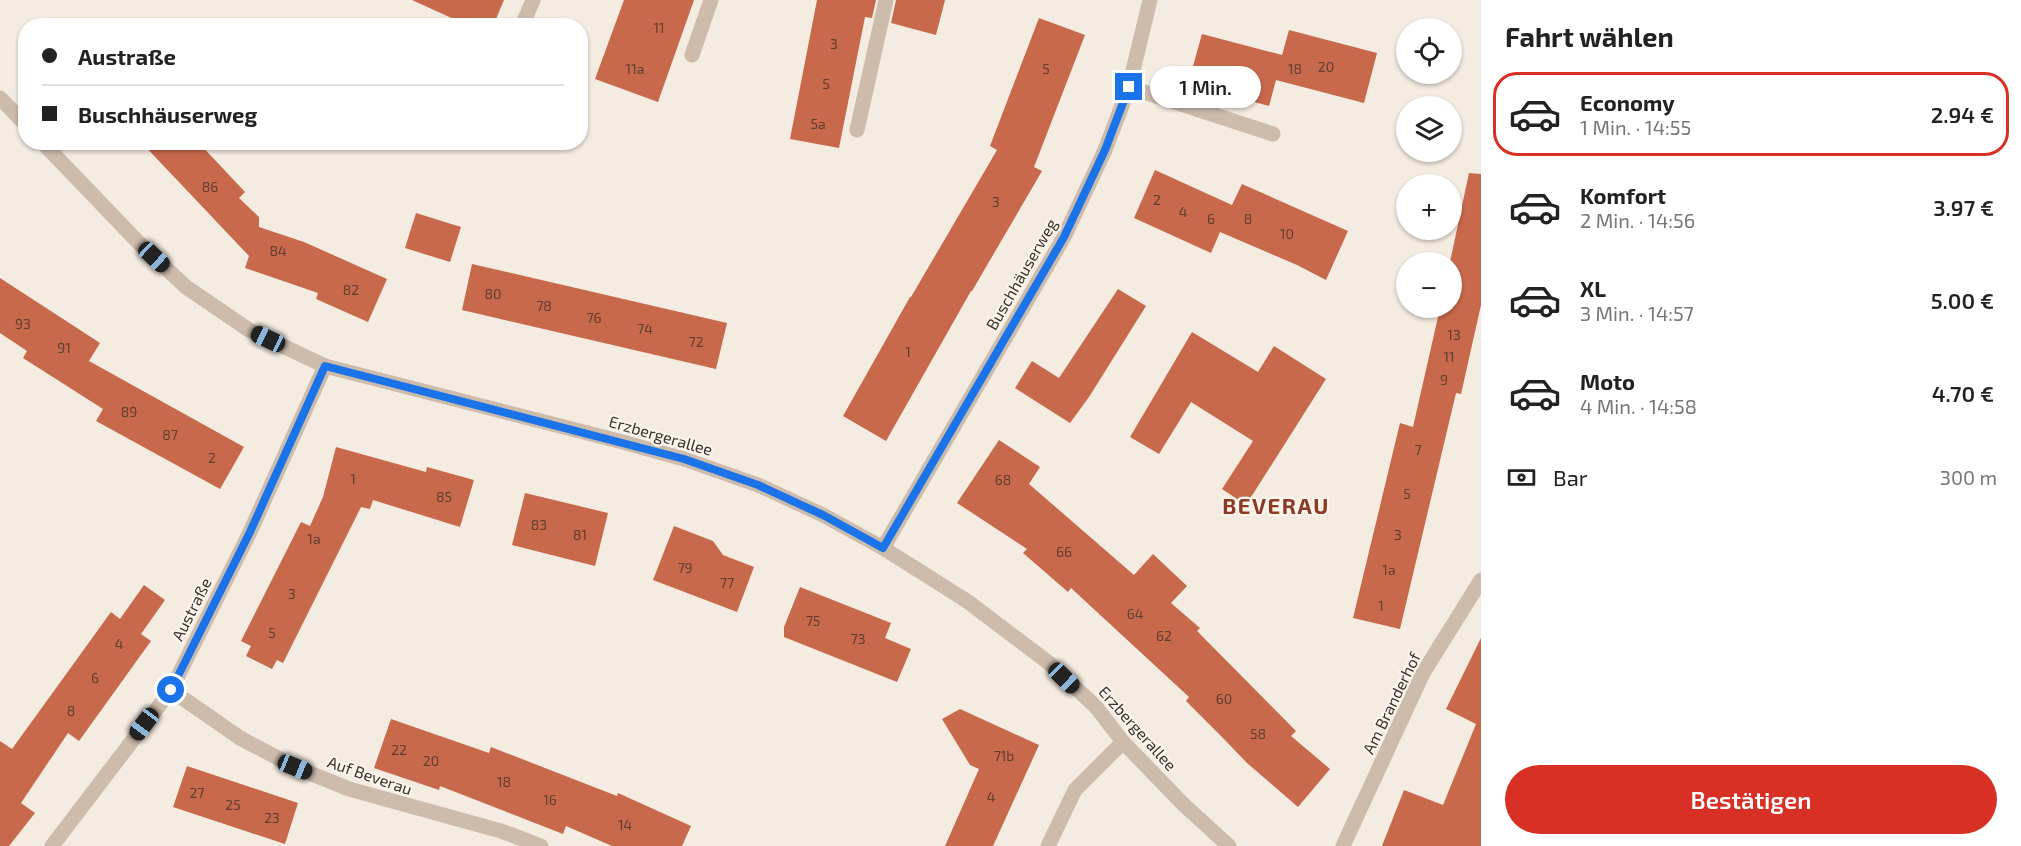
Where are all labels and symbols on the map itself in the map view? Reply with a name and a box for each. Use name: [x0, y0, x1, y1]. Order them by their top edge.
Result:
house number: 11: [653, 19, 665, 36]
house number: 3: [830, 35, 838, 52]
house number: 20: [1318, 58, 1334, 75]
house number: 11a: [626, 60, 644, 77]
house number: 5: [1042, 60, 1050, 77]
house number: 18: [1288, 60, 1302, 77]
callout: 1 Min.: [1150, 66, 1261, 108]
route end: [1115, 73, 1142, 100]
house number: 5: [822, 75, 830, 92]
house number: 5a: [810, 115, 826, 132]
house number: 86: [202, 178, 218, 195]
house number: 2: [1153, 191, 1161, 208]
house number: 3: [992, 193, 1000, 210]
house number: 4: [1179, 203, 1187, 220]
house number: 6: [1207, 210, 1215, 227]
house number: 8: [1244, 210, 1252, 227]
street label: Buschhäuserweg: [981, 215, 1061, 333]
house number: 10: [1280, 225, 1294, 242]
car: [135, 238, 173, 276]
house number: 84: [269, 242, 287, 259]
house number: 82: [343, 281, 359, 298]
house number: 80: [485, 285, 501, 302]
house number: 78: [536, 297, 552, 314]
house number: 76: [586, 309, 602, 326]
house number: 93: [15, 315, 31, 332]
house number: 74: [637, 320, 653, 337]
car: [248, 323, 288, 355]
house number: 13: [1447, 326, 1461, 343]
house number: 72: [688, 333, 704, 350]
house number: 91: [57, 339, 71, 356]
house number: 1: [905, 343, 911, 360]
house number: 11: [1443, 348, 1455, 365]
house number: 9: [1440, 371, 1448, 388]
house number: 89: [121, 403, 137, 420]
street label: Erzbergerallee: [607, 411, 715, 459]
house number: 87: [162, 426, 178, 443]
house number: 7: [1414, 441, 1422, 458]
house number: 2: [208, 449, 216, 466]
house number: 1: [350, 470, 356, 487]
house number: 68: [995, 471, 1011, 488]
house number: 5: [1403, 485, 1411, 502]
house number: 85: [436, 488, 452, 505]
district label: BEVERAU: [1222, 492, 1330, 518]
house number: 83: [531, 516, 547, 533]
house number: 81: [573, 526, 587, 543]
house number: 3: [1394, 526, 1402, 543]
house number: 1a: [307, 530, 321, 547]
house number: 66: [1056, 543, 1072, 560]
house number: 79: [677, 559, 693, 576]
house number: 1a: [1382, 561, 1396, 578]
street label: Austraße: [167, 574, 215, 644]
house number: 77: [720, 574, 734, 591]
house number: 3: [288, 585, 296, 602]
house number: 1: [1378, 597, 1384, 614]
house number: 64: [1127, 605, 1143, 622]
house number: 75: [806, 612, 820, 629]
house number: 5: [268, 624, 276, 641]
house number: 62: [1156, 627, 1172, 644]
house number: 73: [851, 630, 865, 647]
house number: 4: [115, 635, 123, 652]
street label: Am Branderhof: [1358, 648, 1424, 757]
car: [1045, 659, 1083, 697]
house number: 6: [91, 669, 99, 686]
route start: [157, 676, 184, 703]
street label: Erzbergerallee: [1095, 682, 1181, 774]
house number: 60: [1216, 690, 1232, 707]
house number: 8: [67, 702, 75, 719]
car: [126, 704, 162, 744]
house number: 58: [1250, 725, 1266, 742]
house number: 22: [391, 741, 407, 758]
house number: 71b: [994, 747, 1014, 764]
car: [275, 752, 315, 782]
street label: Auf Beverau: [325, 752, 415, 798]
house number: 20: [423, 752, 439, 769]
house number: 18: [497, 773, 511, 790]
house number: 27: [189, 784, 205, 801]
house number: 4: [987, 788, 995, 805]
house number: 16: [543, 791, 557, 808]
house number: 25: [225, 796, 241, 813]
house number: 23: [264, 809, 280, 826]
house number: 14: [618, 816, 632, 833]

